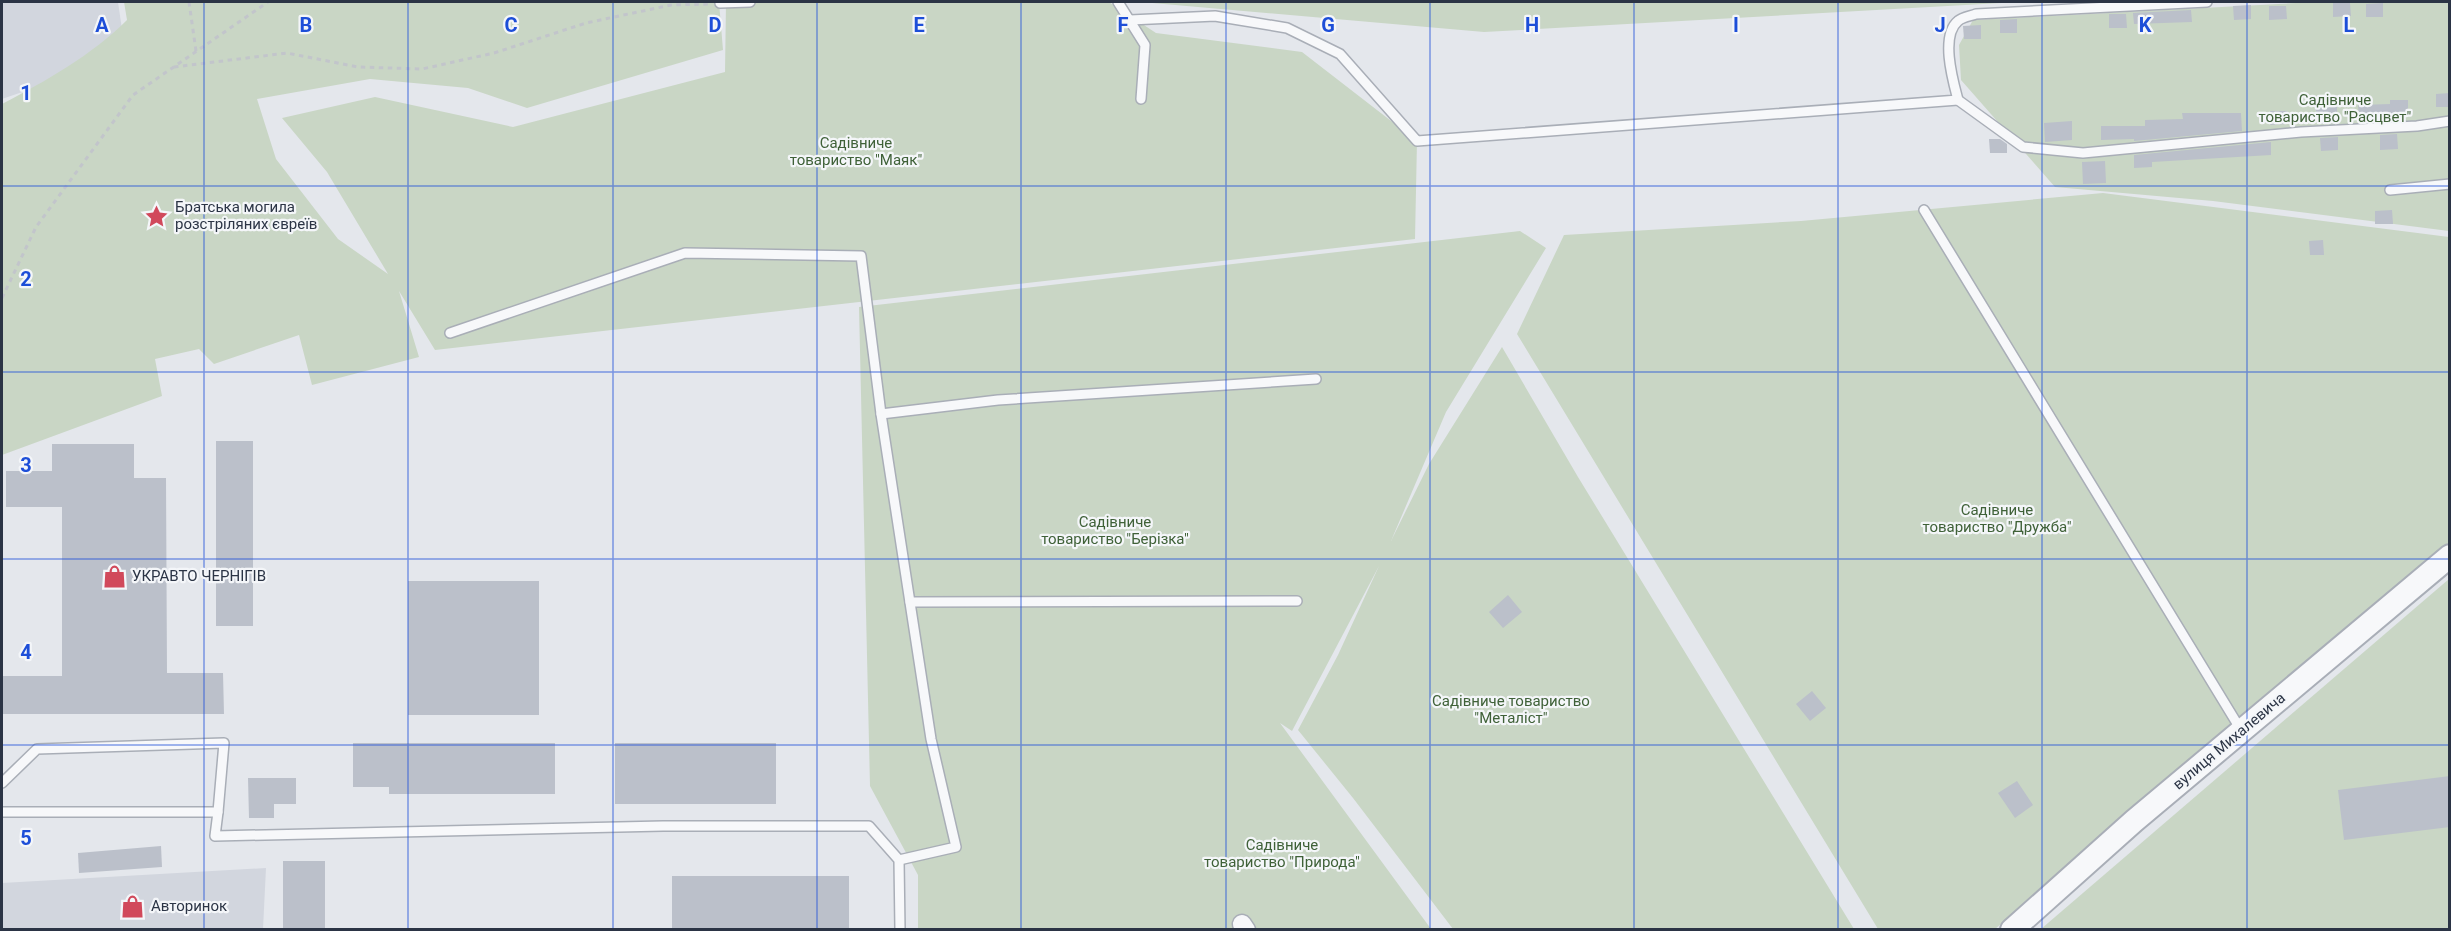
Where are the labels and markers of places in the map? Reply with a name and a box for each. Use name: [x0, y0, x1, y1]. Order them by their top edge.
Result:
place label: Братська могила розстріляних євреїв: [175, 198, 317, 233]
place icon: Братська могила розстріляних євреїв: [144, 203, 170, 229]
shop icon: УКРАВТО ЧЕРНІГІВ: [101, 563, 127, 589]
place label: УКРАВТО ЧЕРНІГІВ: [132, 567, 266, 585]
shop icon: Авторинок: [120, 893, 146, 919]
place label: Авторинок: [151, 897, 227, 915]

